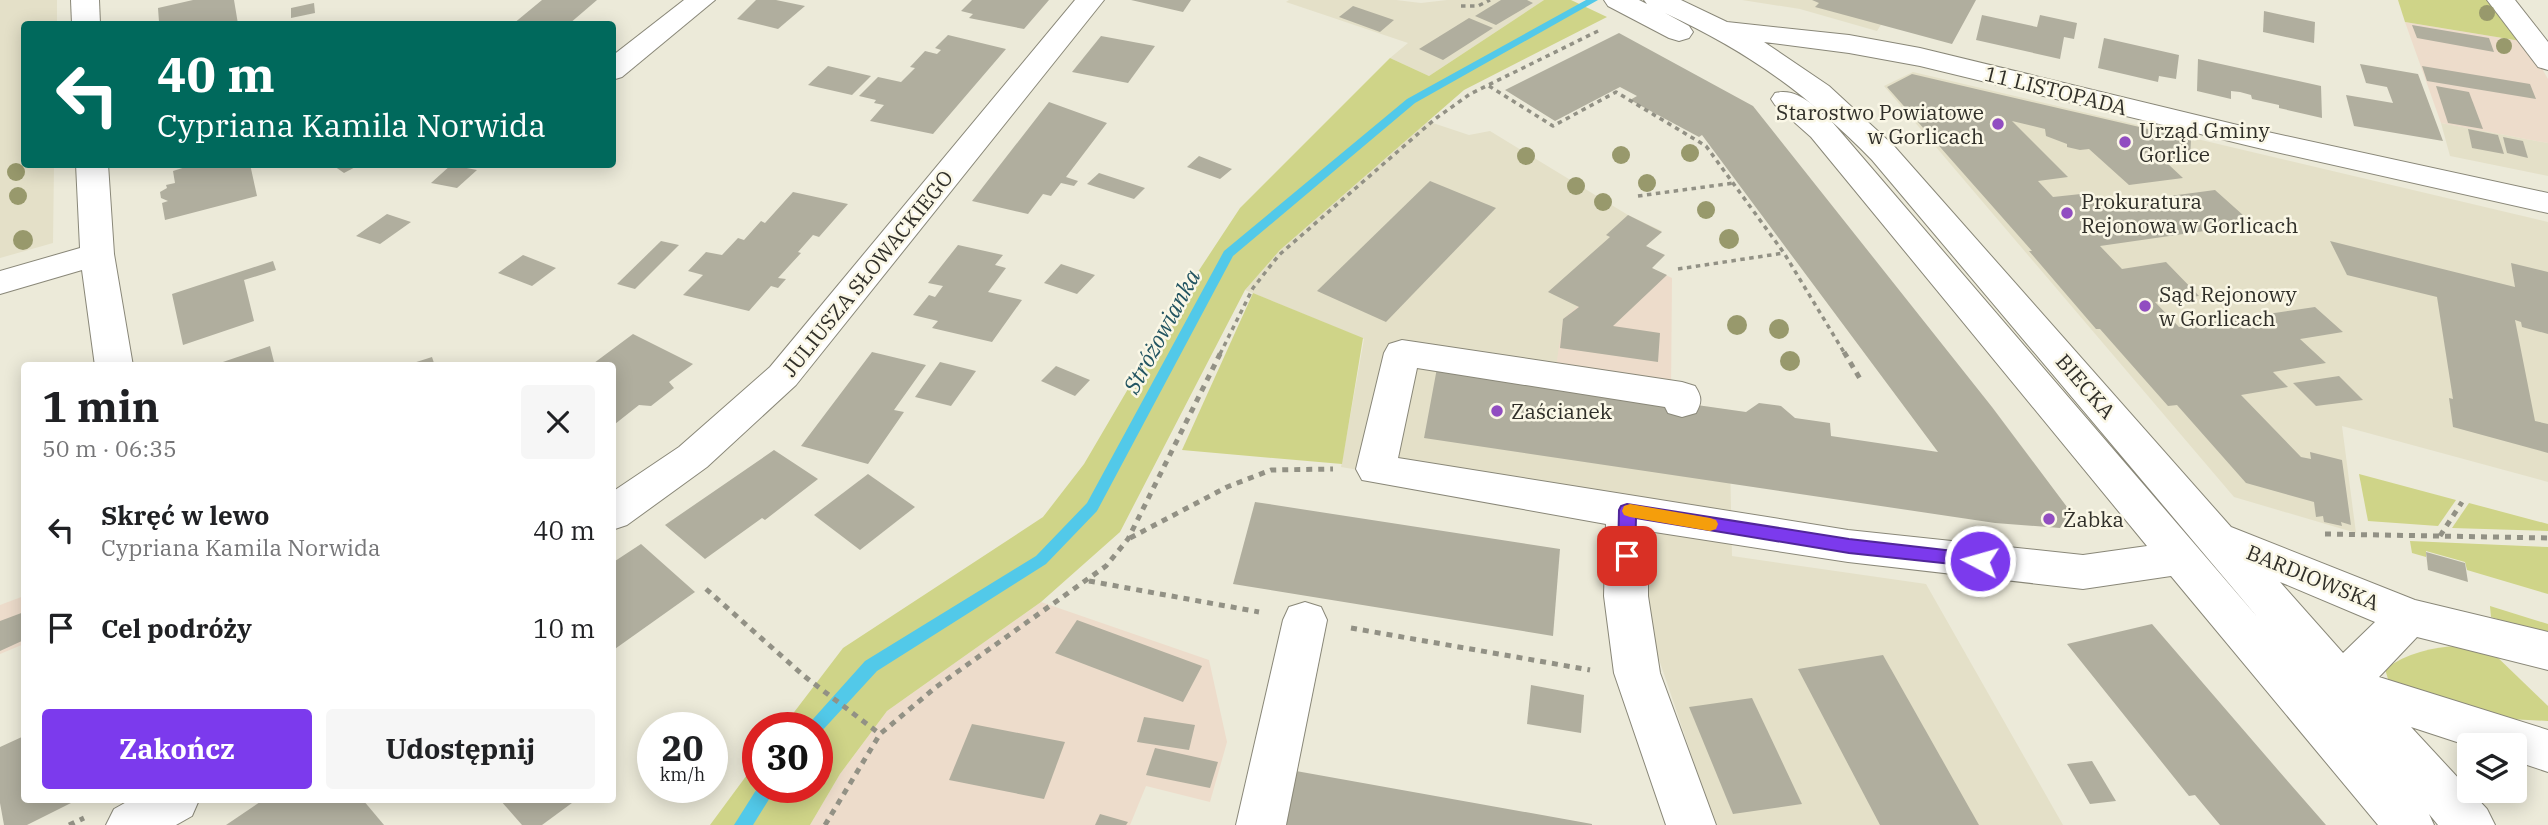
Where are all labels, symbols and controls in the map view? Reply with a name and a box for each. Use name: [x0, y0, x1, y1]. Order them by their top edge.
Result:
text: 40 m: [157, 42, 275, 105]
icon: left: [42, 49, 133, 140]
street label: 11 LISTOPADA: [1982, 59, 2131, 121]
place label: Starostwo Powiatowe w Gorlicach: [1776, 98, 1984, 150]
text: Cypriana Kamila Norwida: [157, 104, 546, 146]
marker: Starostwo Powiatowe w Gorlicach: [1990, 116, 2006, 132]
place label: Urząd Gminy Gorlice: [2139, 116, 2270, 168]
marker: Urząd Gminy Gorlice: [2117, 134, 2133, 150]
street label: JULIUSZA SŁOWACKIEGO: [775, 164, 959, 382]
place label: Prokuratura Rejonowa w Gorlicach: [2081, 187, 2298, 239]
marker: Prokuratura Rejonowa w Gorlicach: [2059, 205, 2075, 221]
water label: Stróżowianka: [1115, 263, 1207, 399]
place label: Sąd Rejonowy w Gorlicach: [2159, 280, 2298, 332]
marker: Sąd Rejonowy w Gorlicach: [2137, 298, 2153, 314]
street label: BIECKA: [2050, 347, 2122, 425]
text: 1 min: [42, 379, 160, 434]
button: close: [521, 385, 595, 459]
place label: Zaścianek: [1511, 397, 1613, 425]
marker: Zaścianek: [1489, 403, 1505, 419]
text: 50 m · 06:35: [42, 433, 177, 463]
text: Skręć w lewo: [101, 498, 269, 532]
place label: Żabka: [2063, 505, 2124, 533]
icon: left: [42, 511, 80, 549]
marker: Żabka: [2041, 511, 2057, 527]
text: 40 m: [533, 513, 595, 547]
position arrow: [1943, 524, 2017, 598]
pin: [1597, 526, 1657, 586]
text: Cypriana Kamila Norwida: [101, 532, 381, 562]
icon: arrive: [1608, 537, 1646, 575]
street label: BARDIOWSKA: [2242, 538, 2384, 617]
icon: arrive: [42, 609, 80, 647]
text: Cel podróży: [101, 611, 252, 645]
text: 10 m: [533, 611, 595, 645]
button: Zakończ: [42, 709, 312, 789]
button: Udostępnij: [326, 709, 595, 789]
speed limit sign: 30: [742, 712, 833, 803]
text: 20: [661, 725, 704, 771]
map controls: [2457, 733, 2527, 803]
button: layers: [2457, 733, 2527, 803]
text: km/h: [660, 763, 705, 786]

